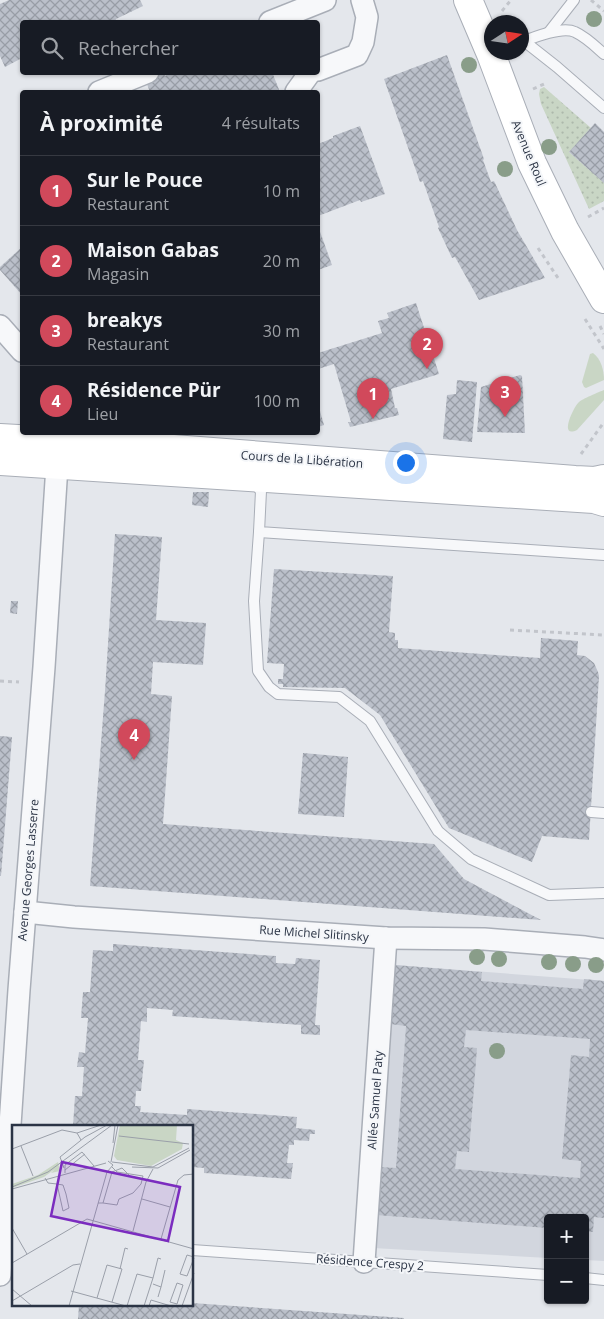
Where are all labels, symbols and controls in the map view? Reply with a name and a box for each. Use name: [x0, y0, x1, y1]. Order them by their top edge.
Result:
north arrow: [484, 15, 529, 60]
search box: [20, 20, 320, 75]
icon: search: [38, 34, 66, 62]
text: Rechercher: [78, 35, 179, 61]
text: À proximité: [40, 109, 163, 137]
text: 4 résultats: [222, 112, 300, 134]
street label: Avenue Roul: [508, 117, 550, 189]
text: Sur le Pouce: [87, 167, 203, 193]
text: 1: [51, 180, 61, 202]
text: 10 m: [263, 180, 300, 202]
text: Restaurant: [87, 193, 169, 215]
text: Maison Gabas: [87, 237, 219, 263]
text: 2: [51, 250, 61, 272]
text: 20 m: [263, 250, 300, 272]
text: Magasin: [87, 263, 149, 285]
text: breakys: [87, 307, 162, 333]
text: 3: [51, 320, 61, 342]
text: 30 m: [263, 320, 300, 342]
pin: 2: [411, 328, 443, 369]
text: Restaurant: [87, 333, 169, 355]
pin: 3: [489, 376, 521, 417]
text: Résidence Pür: [87, 377, 221, 403]
pin: 1: [357, 378, 389, 419]
text: 4: [51, 390, 61, 412]
text: 100 m: [254, 390, 300, 412]
text: Lieu: [87, 403, 118, 425]
street label: Cours de la Libération: [240, 446, 364, 472]
your location: [393, 450, 419, 476]
pin: 4: [118, 719, 150, 760]
street label: Avenue Georges Lasserre: [13, 798, 43, 942]
street label: Rue Michel Slitinsky: [259, 921, 370, 945]
street label: Allée Samuel Paty: [363, 1049, 387, 1150]
inset map: [12, 1125, 194, 1306]
map controls: [544, 1214, 589, 1304]
button: +: [544, 1214, 589, 1259]
street label: Résidence Crespy 2: [315, 1250, 425, 1274]
button: −: [544, 1259, 589, 1304]

